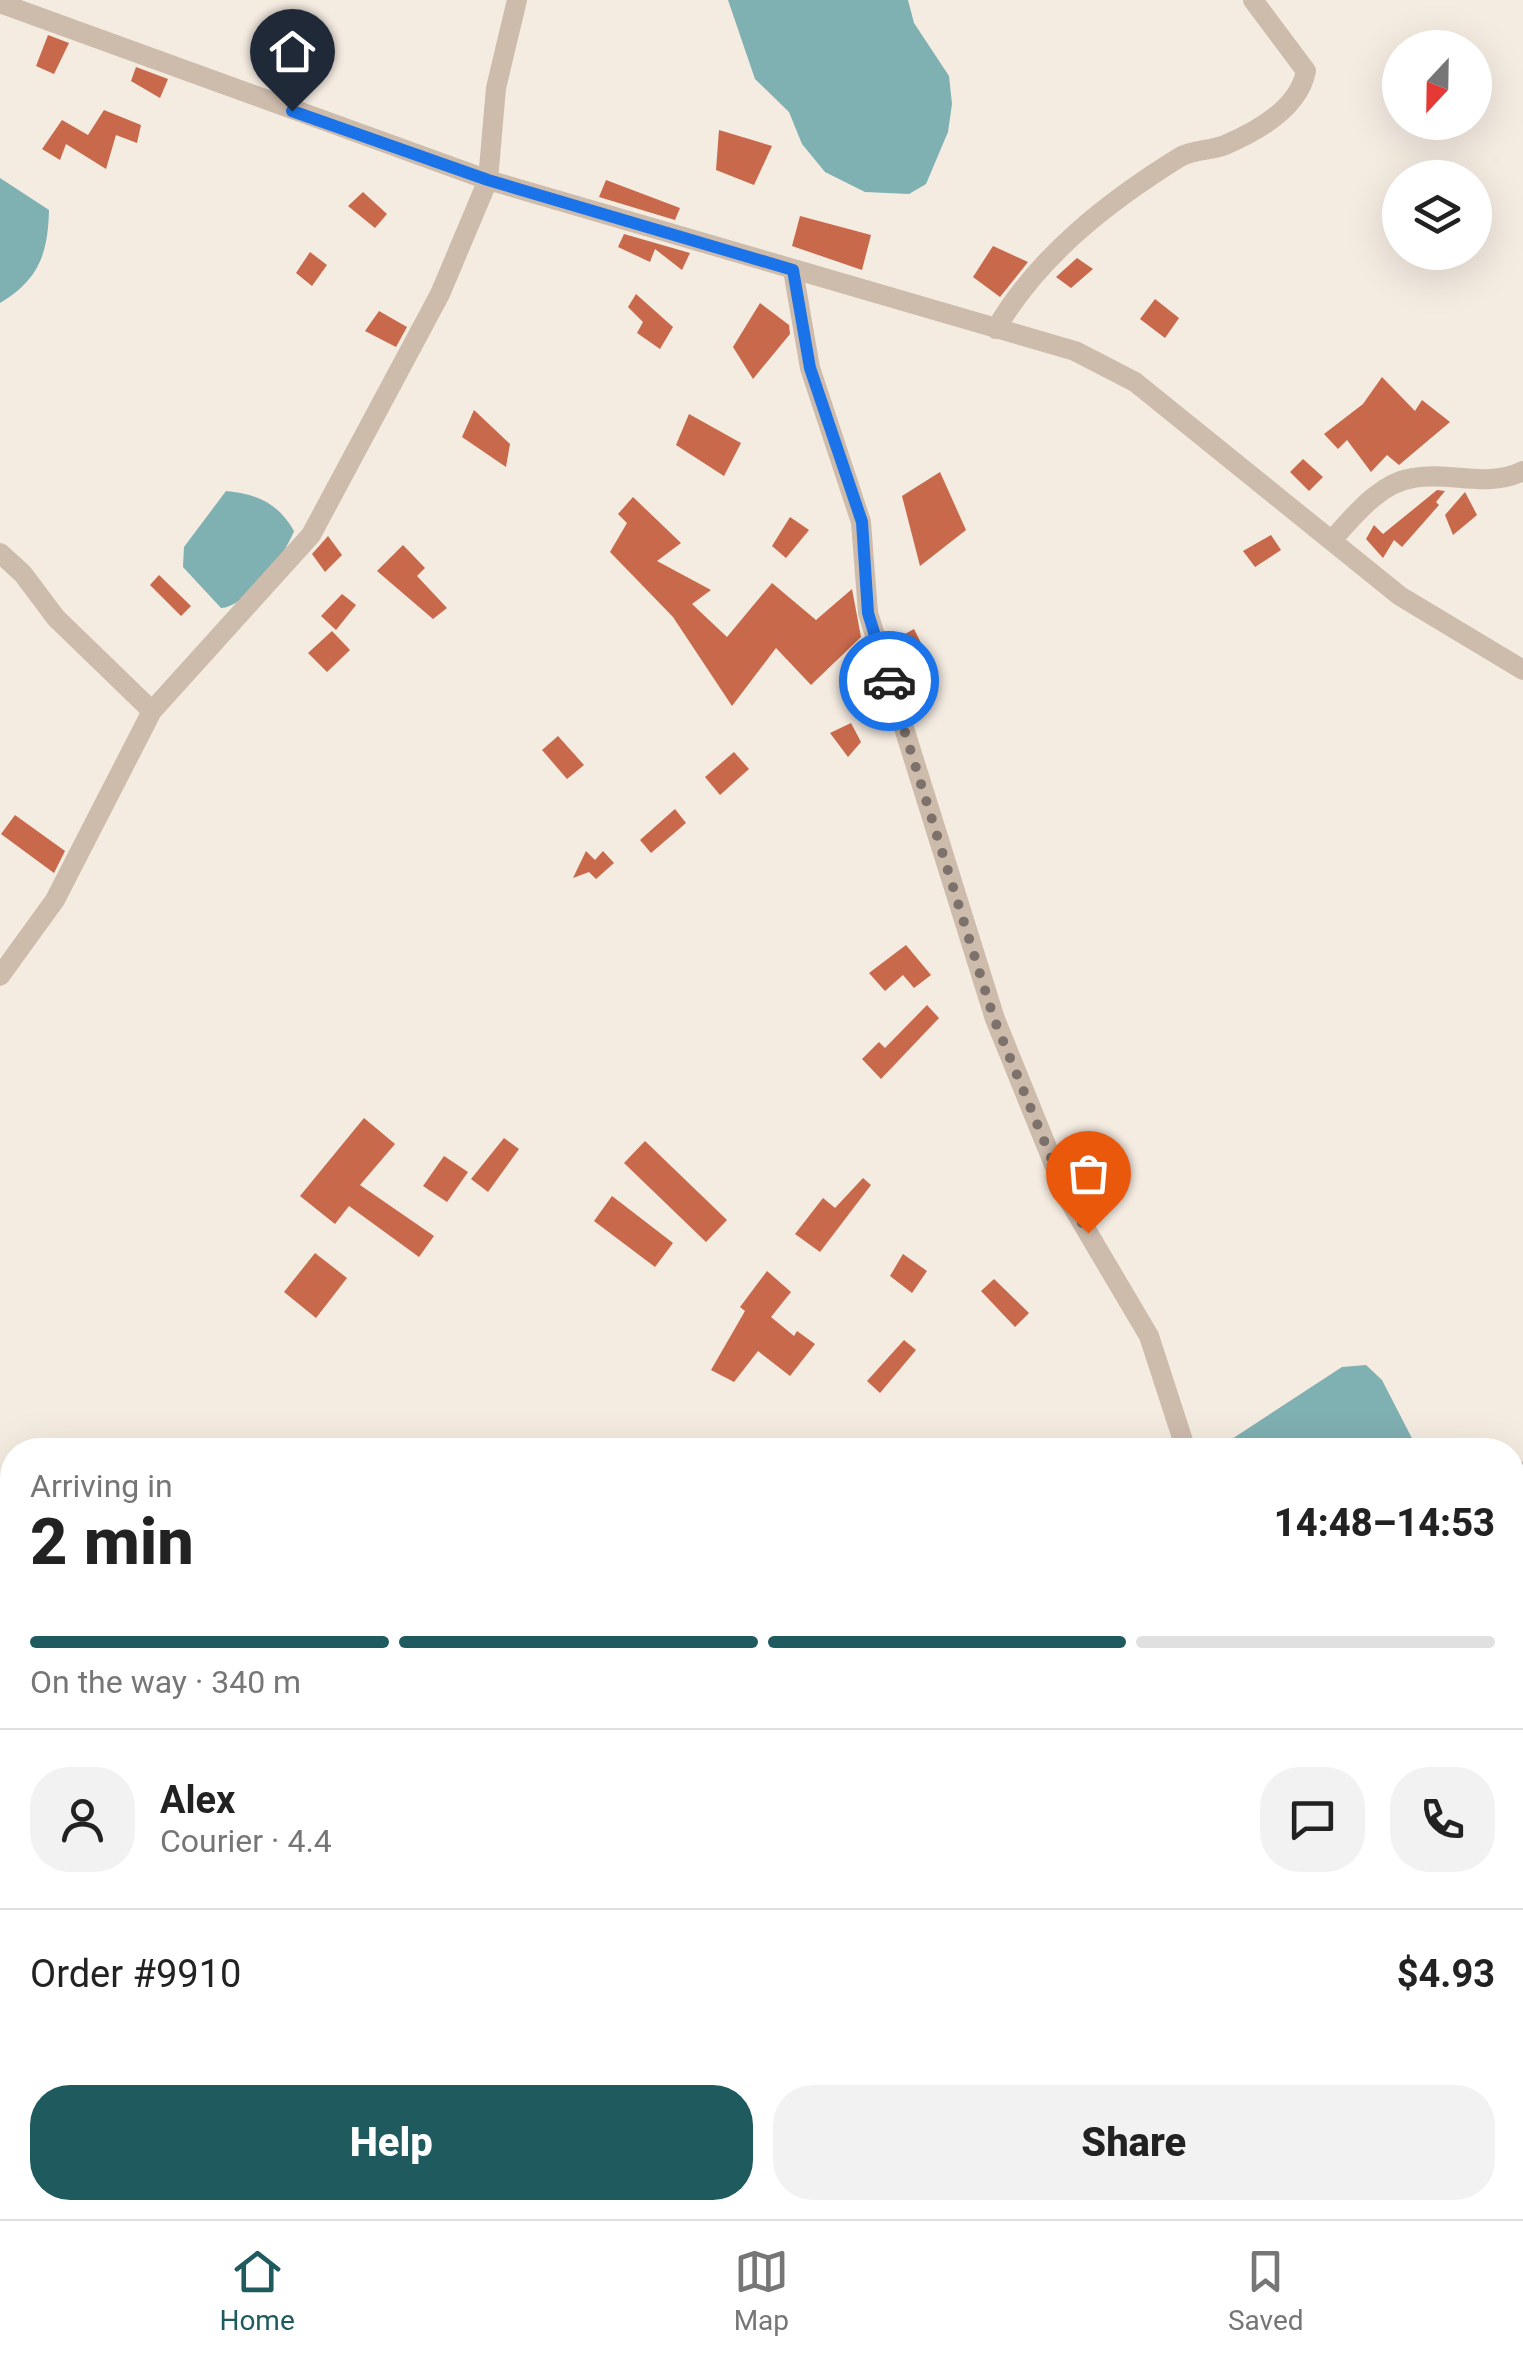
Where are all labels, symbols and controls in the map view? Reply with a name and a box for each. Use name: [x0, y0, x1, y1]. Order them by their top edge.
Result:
pin: [250, 9, 335, 112]
icon: home: [265, 24, 320, 79]
north arrow: [1382, 30, 1492, 140]
map controls: [1382, 30, 1492, 270]
button: layers: [1382, 160, 1492, 270]
courier: [839, 631, 939, 731]
icon: car: [862, 654, 917, 709]
pin: [1046, 1131, 1131, 1234]
icon: bag: [1061, 1146, 1116, 1201]
text: Arriving in: [30, 1467, 173, 1505]
text: 14:48–14:53: [1274, 1501, 1495, 1545]
text: 2 min: [30, 1504, 194, 1580]
text: On the way · 340 m: [30, 1663, 301, 1701]
button: person: [30, 1767, 135, 1872]
button: chat: [1260, 1767, 1365, 1872]
button: phone: [1390, 1767, 1495, 1872]
text: Alex: [160, 1778, 235, 1822]
text: Courier · 4.4: [160, 1822, 332, 1860]
text: Order #9910: [30, 1952, 241, 1996]
text: $4.93: [1397, 1952, 1495, 1996]
button: Help: [30, 2085, 753, 2200]
button: Share: [773, 2085, 1495, 2200]
tab: Home: [219, 2244, 295, 2337]
tab: Map: [734, 2244, 789, 2337]
tab: Saved: [1228, 2244, 1304, 2337]

